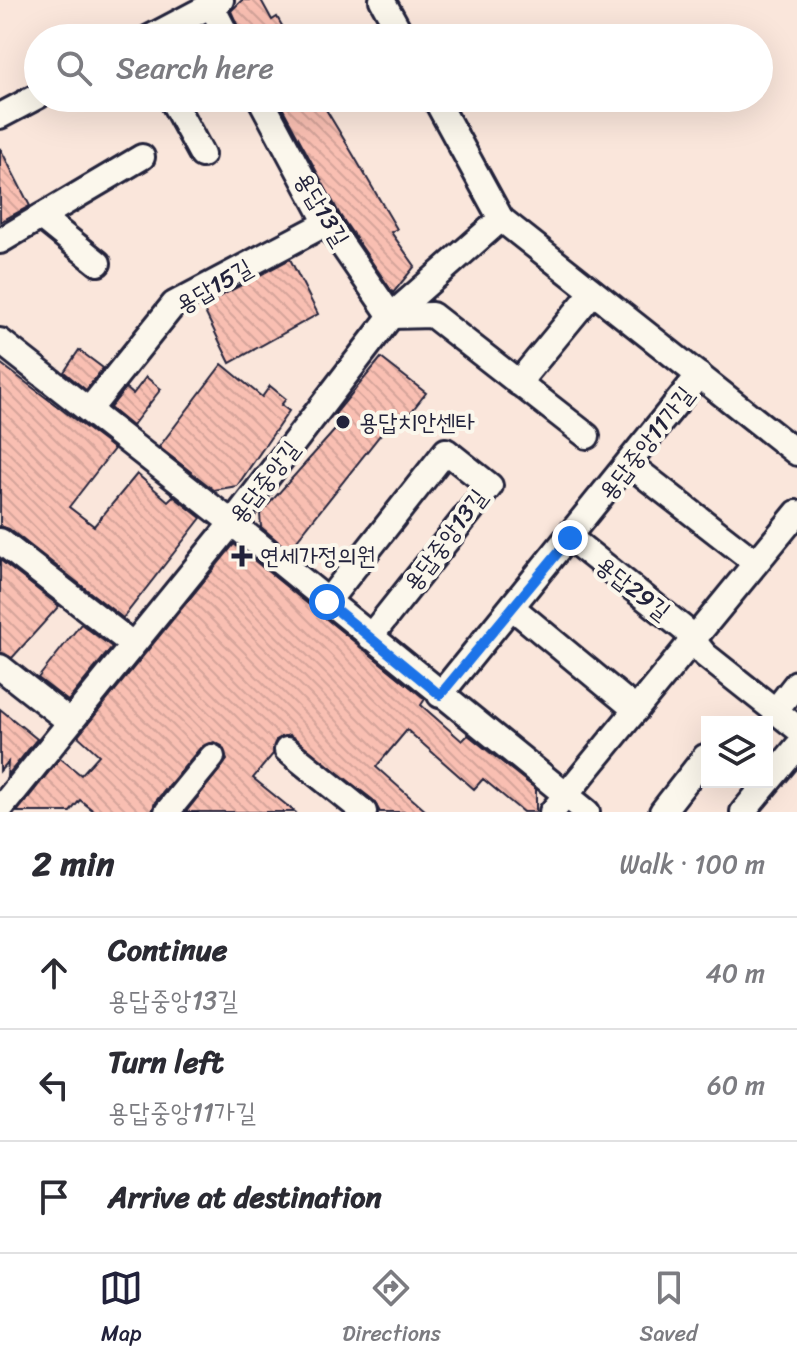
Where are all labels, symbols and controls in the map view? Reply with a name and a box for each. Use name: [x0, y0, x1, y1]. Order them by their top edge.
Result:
search box: [24, 24, 773, 112]
text: Search here: [116, 41, 274, 95]
icon: search: [52, 46, 96, 90]
street label: 용답13길: [283, 163, 361, 255]
street label: 용답15길: [168, 247, 260, 325]
street label: 용답중앙11가길: [587, 376, 705, 510]
place label: 용답치안센타: [359, 401, 475, 443]
marker: 용답치안센타: [334, 413, 352, 431]
street label: 용답중앙길: [218, 431, 310, 533]
street label: 용답중앙13길: [392, 479, 498, 601]
route end: [552, 520, 588, 556]
place label: 연세가정의원: [260, 535, 376, 577]
marker: 연세가정의원: [231, 545, 253, 567]
street label: 용답29길: [586, 545, 680, 631]
route start: [309, 584, 345, 620]
map controls: [701, 716, 773, 788]
button: layers: [701, 716, 773, 788]
text: 2 min: [32, 834, 114, 894]
text: Walk · 100 m: [619, 841, 765, 887]
text: Continue: [108, 923, 227, 977]
text: 40 m: [706, 950, 765, 996]
icon: ahead: [32, 951, 76, 995]
text: 용답중앙13길: [108, 977, 238, 1023]
text: Turn left: [108, 1035, 224, 1089]
text: 60 m: [707, 1062, 765, 1108]
icon: left: [32, 1063, 76, 1107]
text: 용답중앙11가길: [108, 1089, 256, 1135]
text: Arrive at destination: [108, 1170, 382, 1224]
icon: arrive: [32, 1175, 76, 1219]
tab: Map: [99, 1266, 143, 1353]
tab: Directions: [342, 1266, 441, 1353]
tab: Saved: [640, 1266, 698, 1353]

